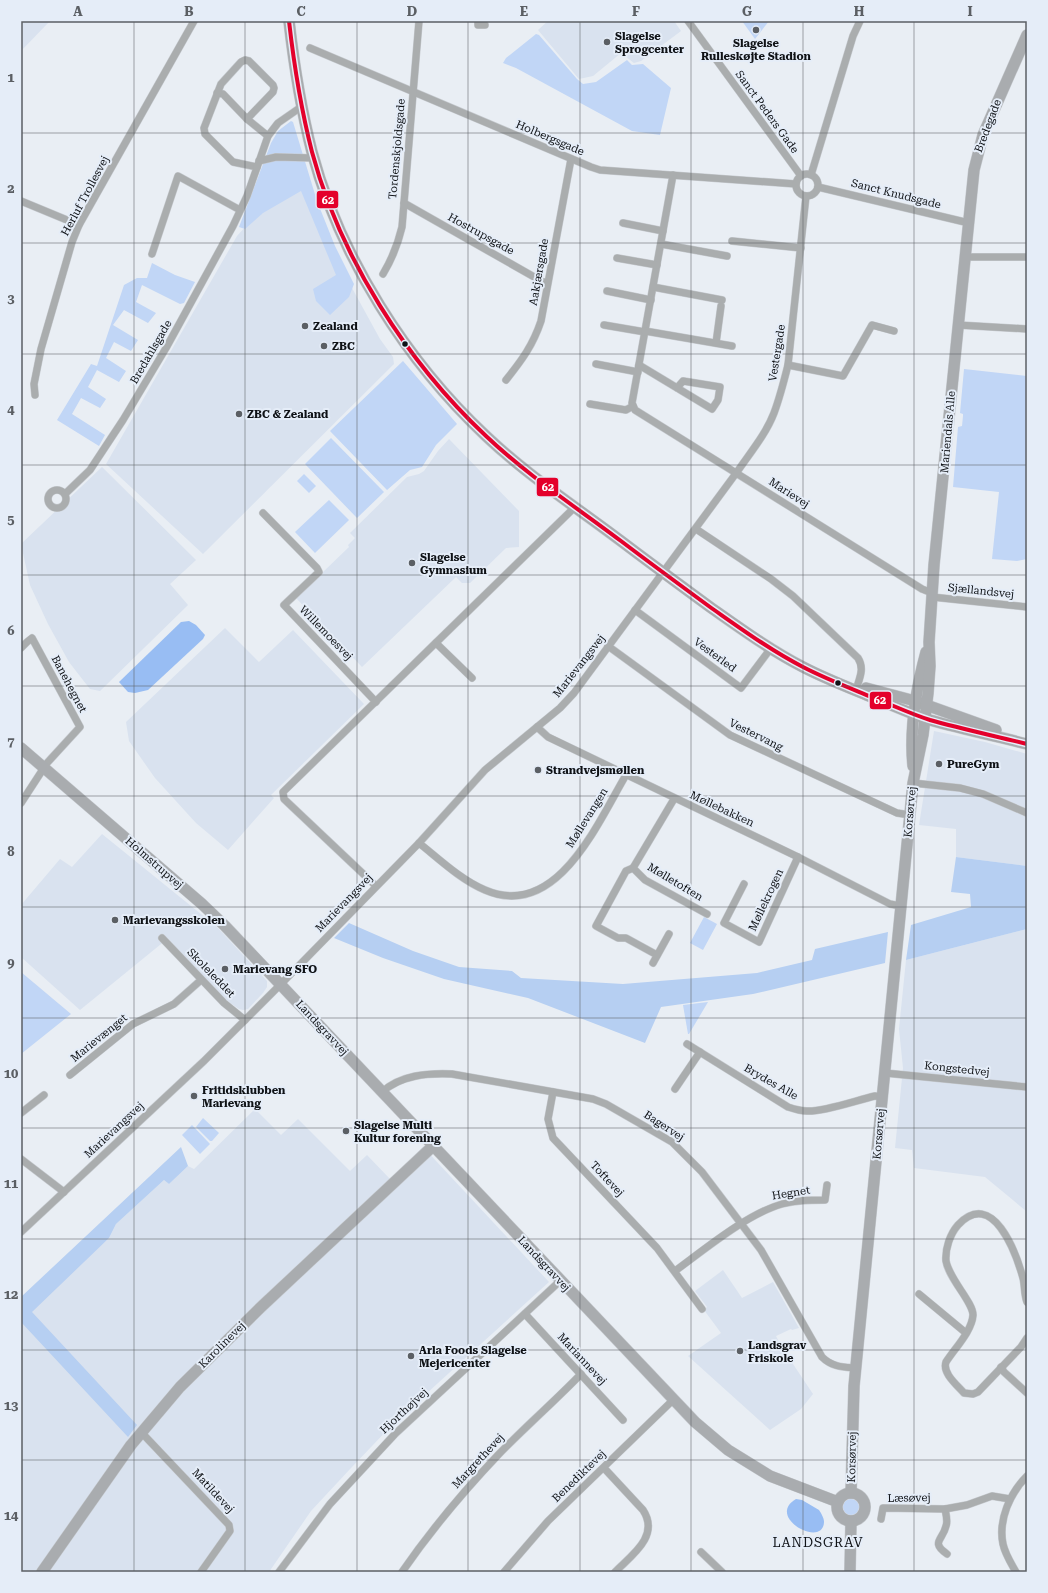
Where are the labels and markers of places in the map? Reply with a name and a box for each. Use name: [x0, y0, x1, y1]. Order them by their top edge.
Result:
marker: Slagelse Rulleskøjte Stadion: [751, 25, 761, 35]
place label: Slagelse Sprogcenter: [615, 30, 684, 56]
marker: Slagelse Sprogcenter: [602, 37, 612, 47]
place label: Slagelse Rulleskøjte Stadion: [701, 37, 812, 63]
place label: Zealand: [313, 320, 358, 333]
marker: Zealand: [300, 321, 310, 331]
unlabelled marker: [400, 339, 410, 349]
place label: ZBC: [332, 340, 355, 353]
marker: ZBC: [319, 341, 329, 351]
place label: ZBC & Zealand: [247, 408, 329, 421]
marker: ZBC & Zealand: [234, 409, 244, 419]
place label: Slagelse Gymnasium: [420, 551, 487, 577]
marker: Slagelse Gymnasium: [407, 558, 417, 568]
unlabelled marker: [833, 678, 843, 688]
place label: PureGym: [947, 758, 1000, 771]
marker: PureGym: [934, 759, 944, 769]
place label: Strandvejsmøllen: [546, 764, 645, 777]
marker: Strandvejsmøllen: [533, 765, 543, 775]
place label: Marievangsskolen: [123, 914, 226, 927]
marker: Marievangsskolen: [110, 915, 120, 925]
place label: Marievang SFO: [233, 963, 317, 976]
marker: Marievang SFO: [220, 964, 230, 974]
place label: Fritidsklubben Marievang: [202, 1084, 286, 1110]
marker: Fritidsklubben Marievang: [189, 1091, 199, 1101]
place label: Slagelse Multi Kultur forening: [354, 1119, 441, 1145]
marker: Slagelse Multi Kultur forening: [341, 1126, 351, 1136]
place label: Landsgrav Friskole: [748, 1339, 807, 1365]
place label: Arla Foods Slagelse Mejericenter: [419, 1344, 527, 1370]
marker: Landsgrav Friskole: [735, 1346, 745, 1356]
marker: Arla Foods Slagelse Mejericenter: [406, 1351, 416, 1361]

